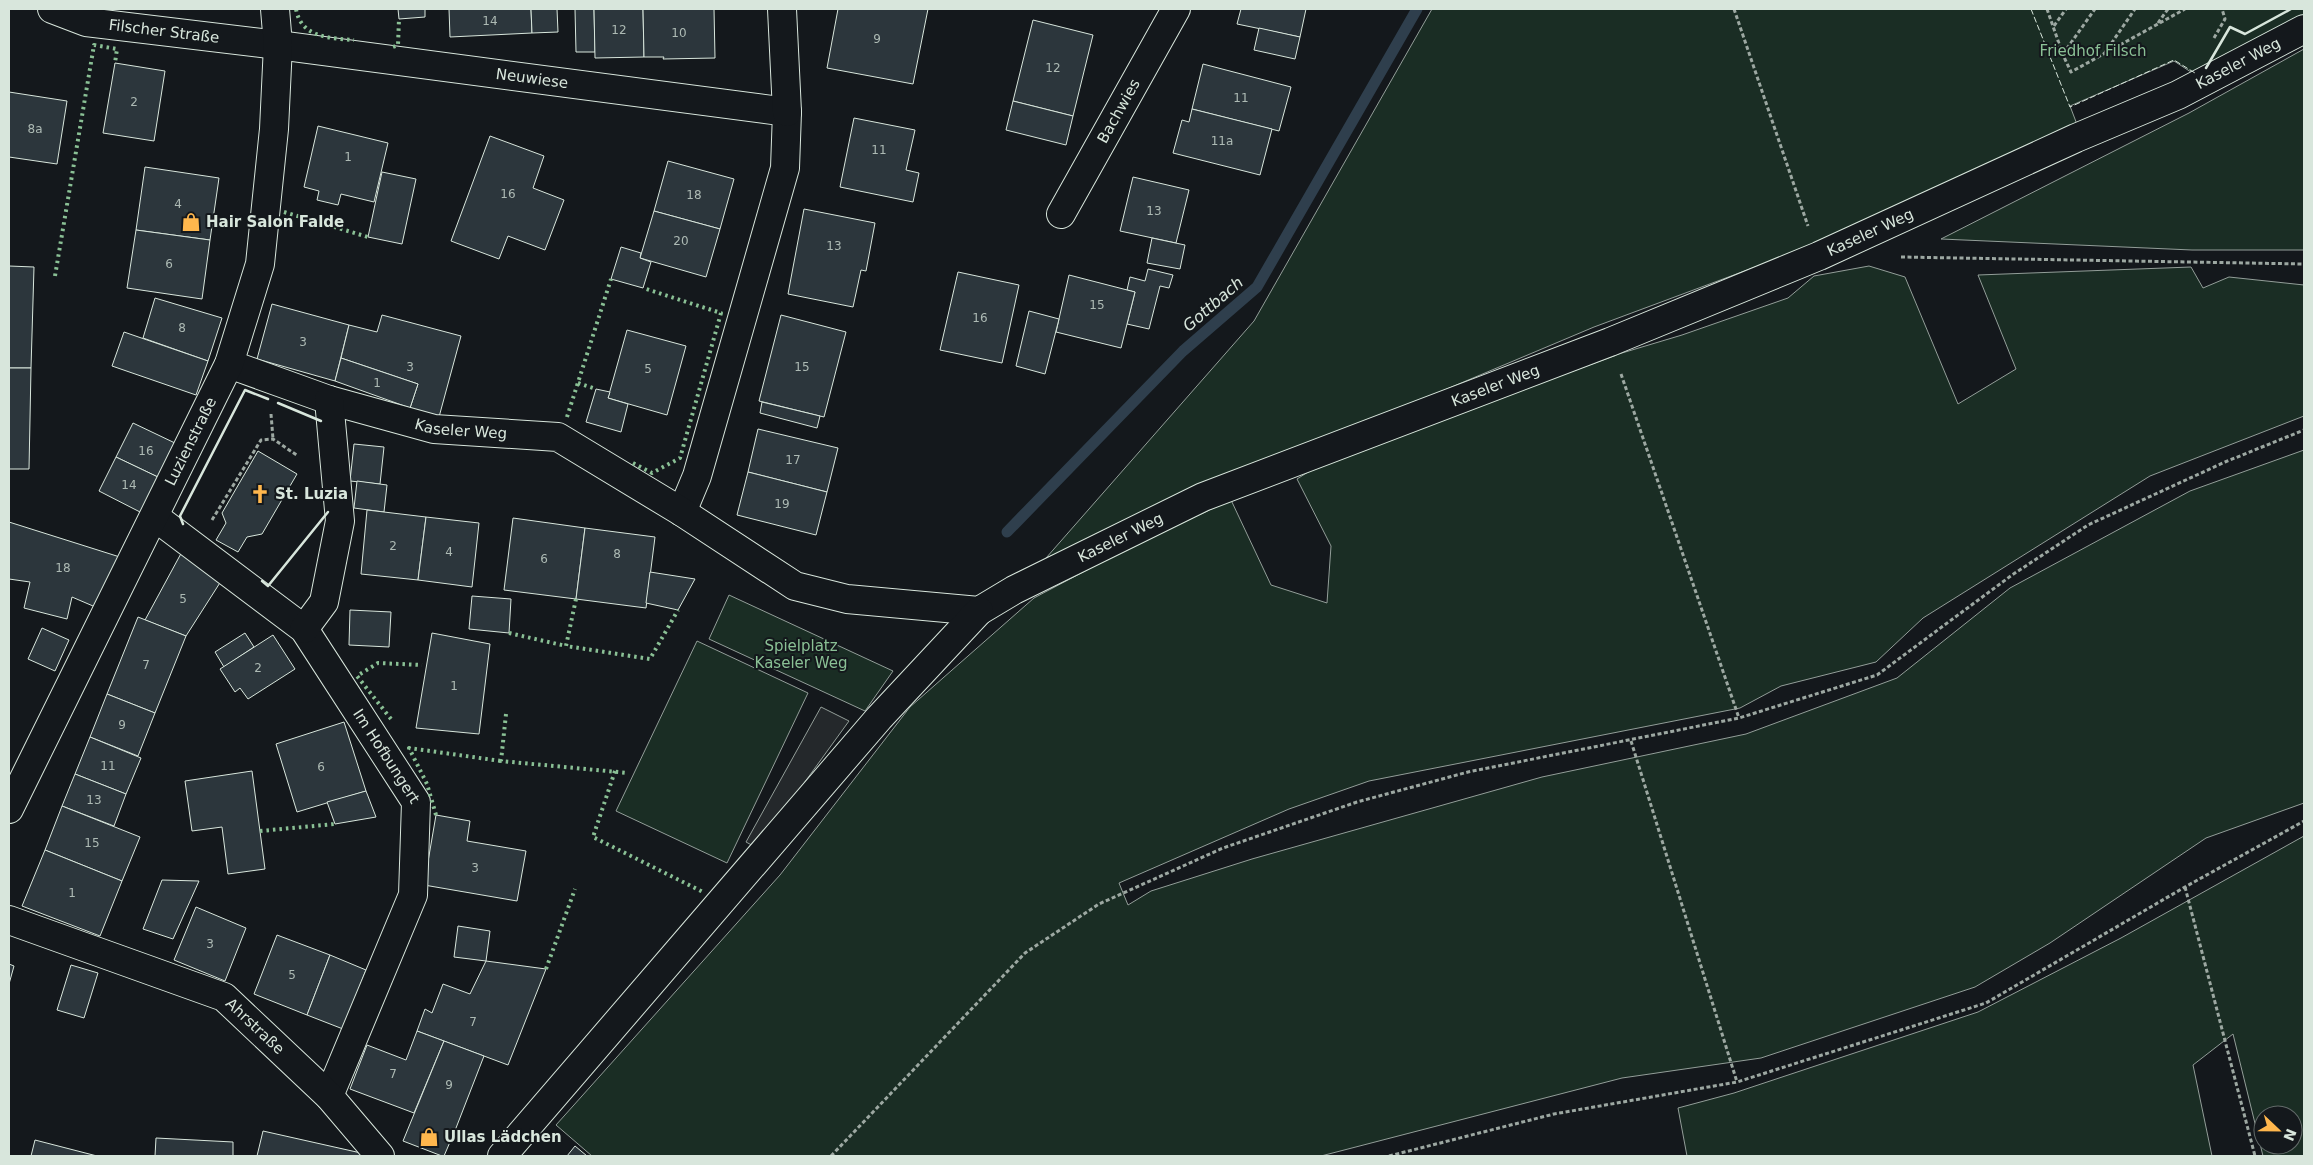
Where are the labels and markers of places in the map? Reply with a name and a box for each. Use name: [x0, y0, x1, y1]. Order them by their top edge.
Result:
shop icon: Hair Salon Falde: [180, 211, 202, 233]
place label: Hair Salon Falde: [206, 213, 344, 231]
church icon: St. Luzia: [249, 483, 271, 505]
place label: St. Luzia: [275, 485, 348, 503]
shop icon: Ullas Lädchen: [418, 1126, 440, 1148]
place label: Ullas Lädchen: [444, 1128, 562, 1146]

